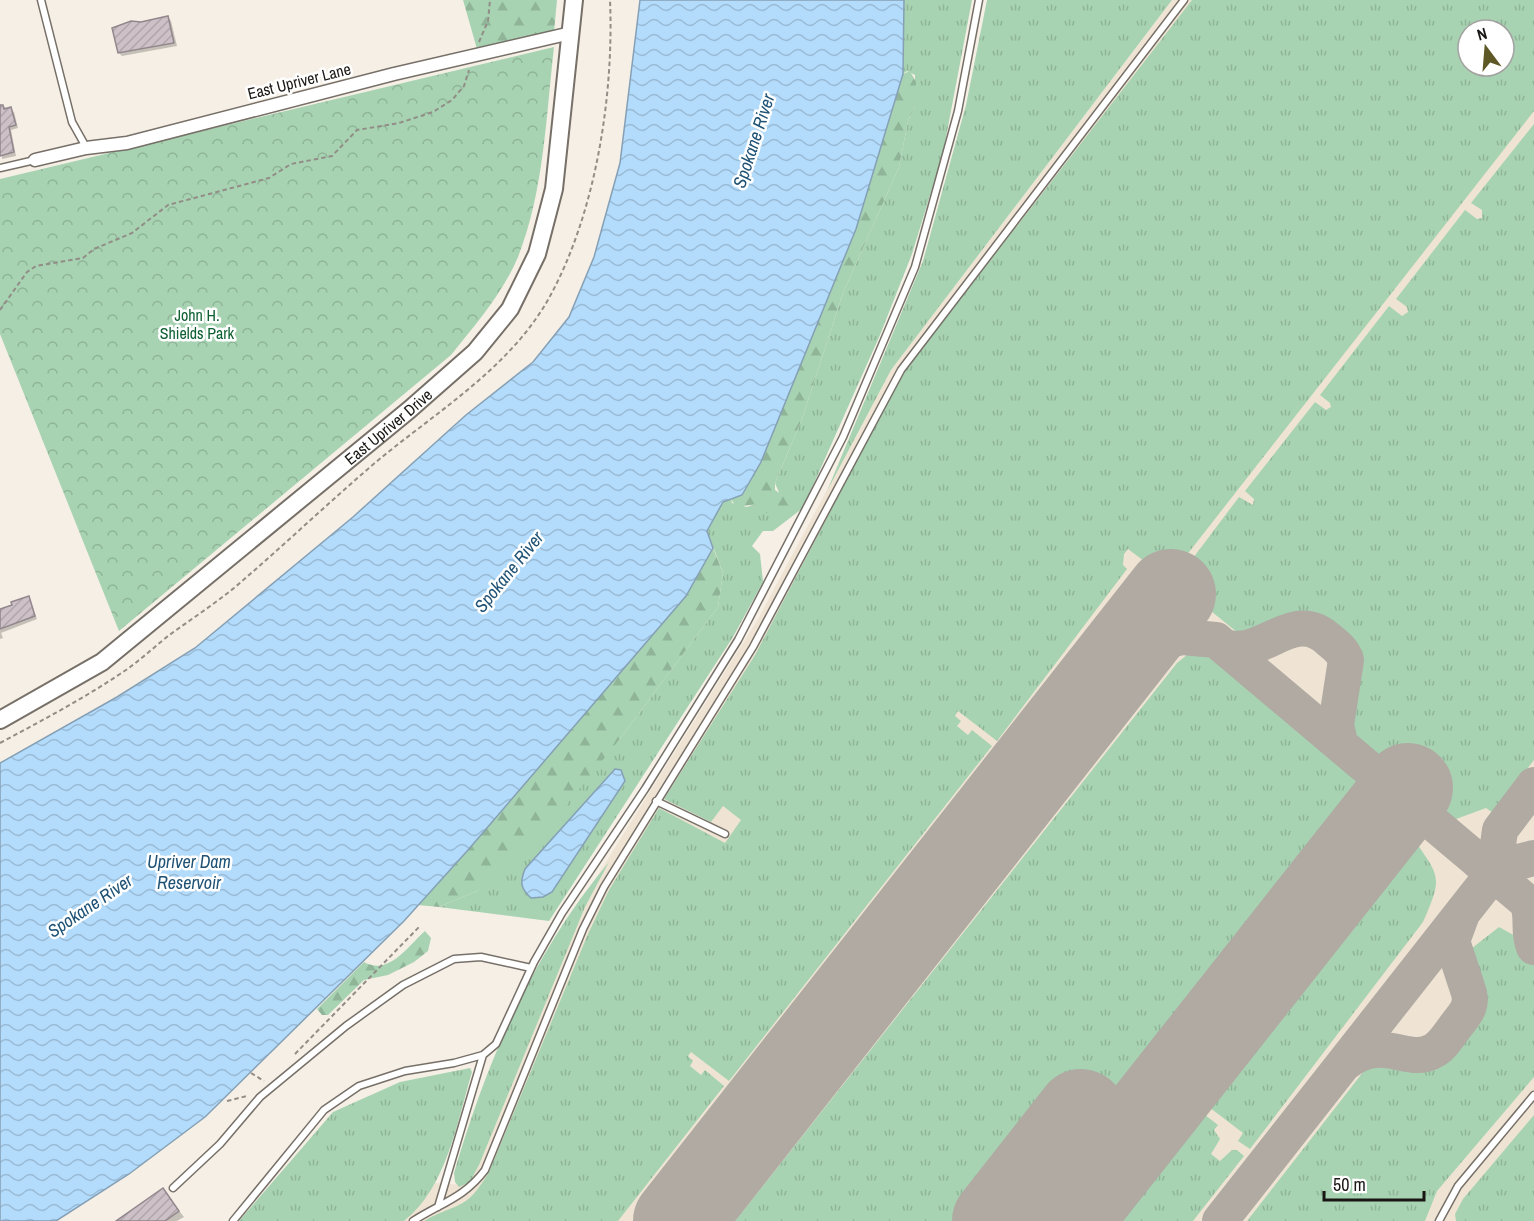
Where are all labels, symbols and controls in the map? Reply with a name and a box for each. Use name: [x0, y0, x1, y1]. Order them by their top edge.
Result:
north arrow: [1456, 18, 1516, 78]
text: N: [1474, 22, 1489, 45]
street label: East Upriver Lane: [245, 58, 353, 104]
water label: Spokane River: [727, 90, 781, 191]
park label: John H. Shields Park: [160, 304, 235, 344]
street label: East Upriver Drive: [340, 384, 437, 470]
water label: Spokane River: [468, 525, 550, 617]
water label: Upriver Dam Reservoir: [147, 849, 231, 895]
water label: Spokane River: [42, 867, 138, 943]
scale bar: [1324, 1164, 1424, 1202]
text: 50 m: [1333, 1172, 1366, 1197]

